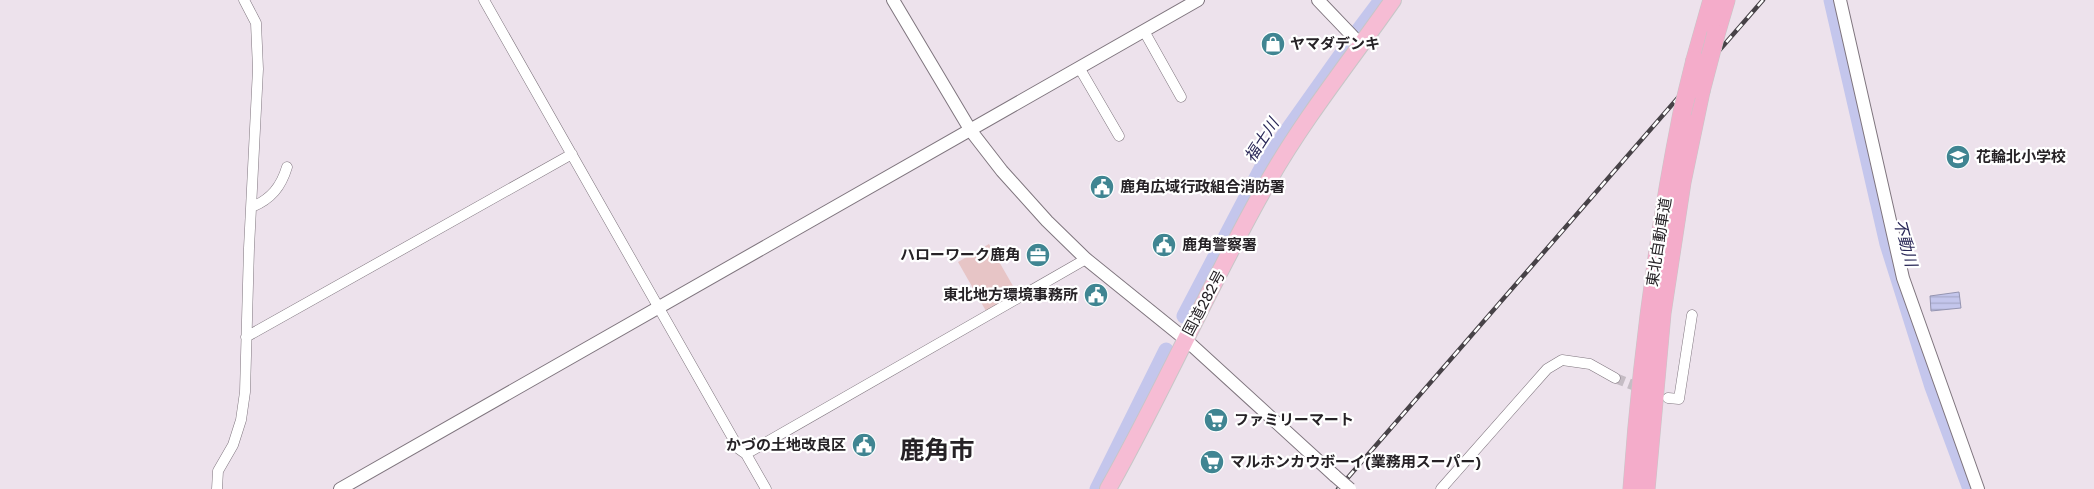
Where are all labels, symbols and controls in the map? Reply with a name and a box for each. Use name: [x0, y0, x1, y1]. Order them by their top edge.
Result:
shop icon: ヤマダデンキ: [1260, 31, 1286, 57]
place label: ヤマダデンキ: [1290, 34, 1380, 52]
water label: 福士川: [1240, 113, 1284, 166]
school or university icon: 花輪北小学校: [1945, 144, 1971, 170]
place label: 花輪北小学校: [1976, 147, 2066, 165]
public building icon: 鹿角広域行政組合消防署: [1089, 174, 1115, 200]
place label: 鹿角広域行政組合消防署: [1120, 177, 1285, 195]
street label: 東北自動車道: [1642, 196, 1674, 288]
water label: 不動川: [1890, 217, 1922, 271]
public building icon: 鹿角警察署: [1151, 232, 1177, 258]
place label: 鹿角警察署: [1182, 235, 1257, 253]
office icon: ハローワーク鹿角: [1025, 242, 1051, 268]
place label: ハローワーク鹿角: [900, 245, 1020, 263]
street label: 国道282号: [1178, 267, 1228, 338]
public building icon: 東北地方環境事務所: [1083, 282, 1109, 308]
place label: 東北地方環境事務所: [943, 285, 1078, 303]
supermarket icon: ファミリーマート: [1203, 407, 1229, 433]
place label: ファミリーマート: [1234, 410, 1354, 428]
public building icon: かづの土地改良区: [851, 432, 877, 458]
district label: 鹿角市: [899, 434, 975, 465]
place label: かづの土地改良区: [726, 435, 846, 453]
supermarket icon: マルホンカウボーイ(業務用スーパー): [1199, 449, 1225, 475]
place label: マルホンカウボーイ(業務用スーパー): [1230, 452, 1481, 470]

